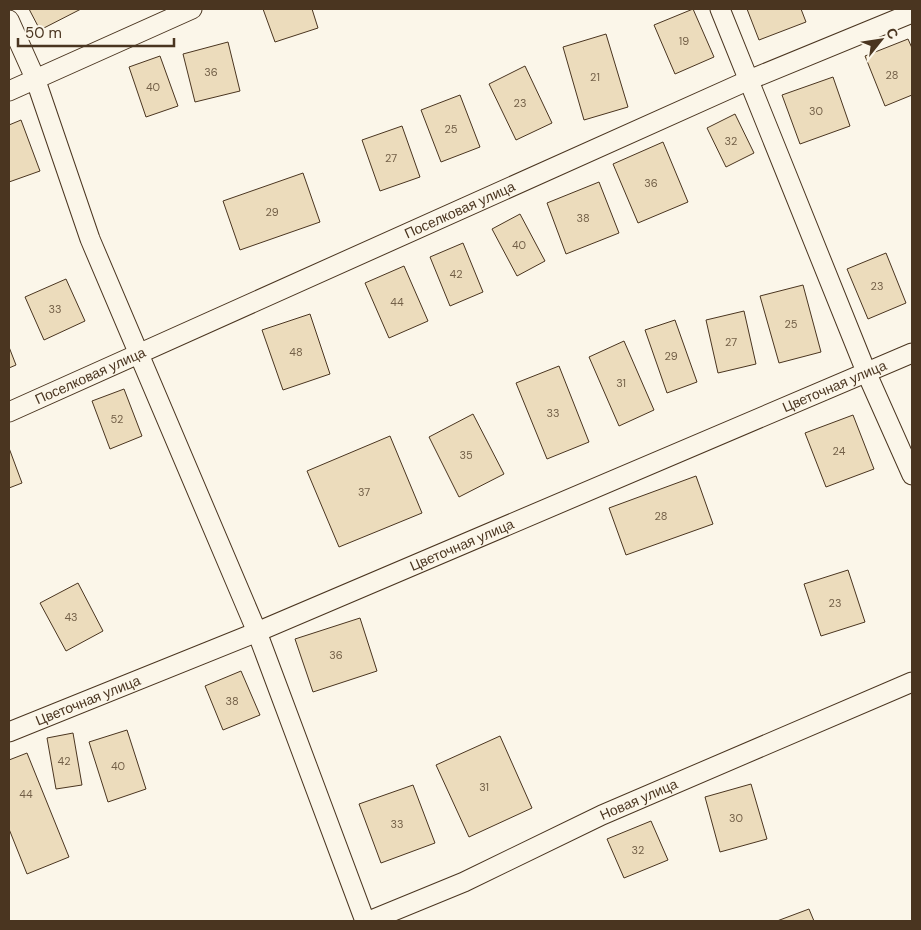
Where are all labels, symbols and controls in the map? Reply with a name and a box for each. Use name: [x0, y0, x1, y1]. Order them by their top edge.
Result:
scale bar: [18, 15, 174, 47]
north arrow: [856, 15, 906, 65]
text: 50 m: [25, 23, 62, 43]
text: С: [882, 25, 903, 42]
house number: 19: [679, 34, 689, 48]
house number: 36: [204, 65, 218, 79]
house number: 28: [886, 68, 898, 82]
house number: 21: [590, 70, 600, 84]
house number: 40: [146, 80, 160, 94]
house number: 23: [514, 96, 526, 110]
house number: 30: [809, 104, 823, 118]
house number: 25: [444, 122, 458, 136]
house number: 32: [725, 134, 737, 148]
house number: 27: [385, 151, 397, 165]
house number: 36: [644, 176, 658, 190]
street label: Поселковая улица: [402, 177, 518, 242]
house number: 29: [265, 205, 279, 219]
house number: 38: [576, 211, 590, 225]
house number: 40: [512, 238, 526, 252]
house number: 42: [449, 267, 463, 281]
house number: 23: [871, 279, 883, 293]
house number: 44: [390, 295, 404, 309]
house number: 33: [48, 302, 62, 316]
house number: 25: [784, 317, 798, 331]
house number: 27: [725, 335, 737, 349]
street label: Поселковая улица: [32, 343, 149, 408]
house number: 48: [289, 345, 303, 359]
house number: 29: [664, 349, 678, 363]
street label: Цветочная улица: [780, 356, 889, 416]
house number: 31: [616, 376, 626, 390]
house number: 33: [546, 406, 560, 420]
house number: 52: [111, 412, 123, 426]
house number: 24: [833, 444, 846, 458]
house number: 35: [459, 448, 473, 462]
house number: 37: [358, 485, 370, 499]
house number: 28: [655, 509, 667, 523]
street label: Цветочная улица: [407, 515, 517, 575]
house number: 23: [829, 596, 841, 610]
house number: 43: [64, 610, 78, 624]
house number: 36: [329, 648, 343, 662]
street label: Цветочная улица: [33, 671, 143, 729]
house number: 38: [225, 694, 239, 708]
house number: 42: [57, 754, 71, 768]
house number: 40: [111, 759, 125, 773]
street label: Новая улица: [597, 775, 680, 824]
house number: 31: [479, 780, 489, 794]
house number: 44: [19, 787, 33, 801]
house number: 30: [729, 811, 743, 825]
house number: 33: [390, 817, 404, 831]
house number: 32: [632, 843, 644, 857]

